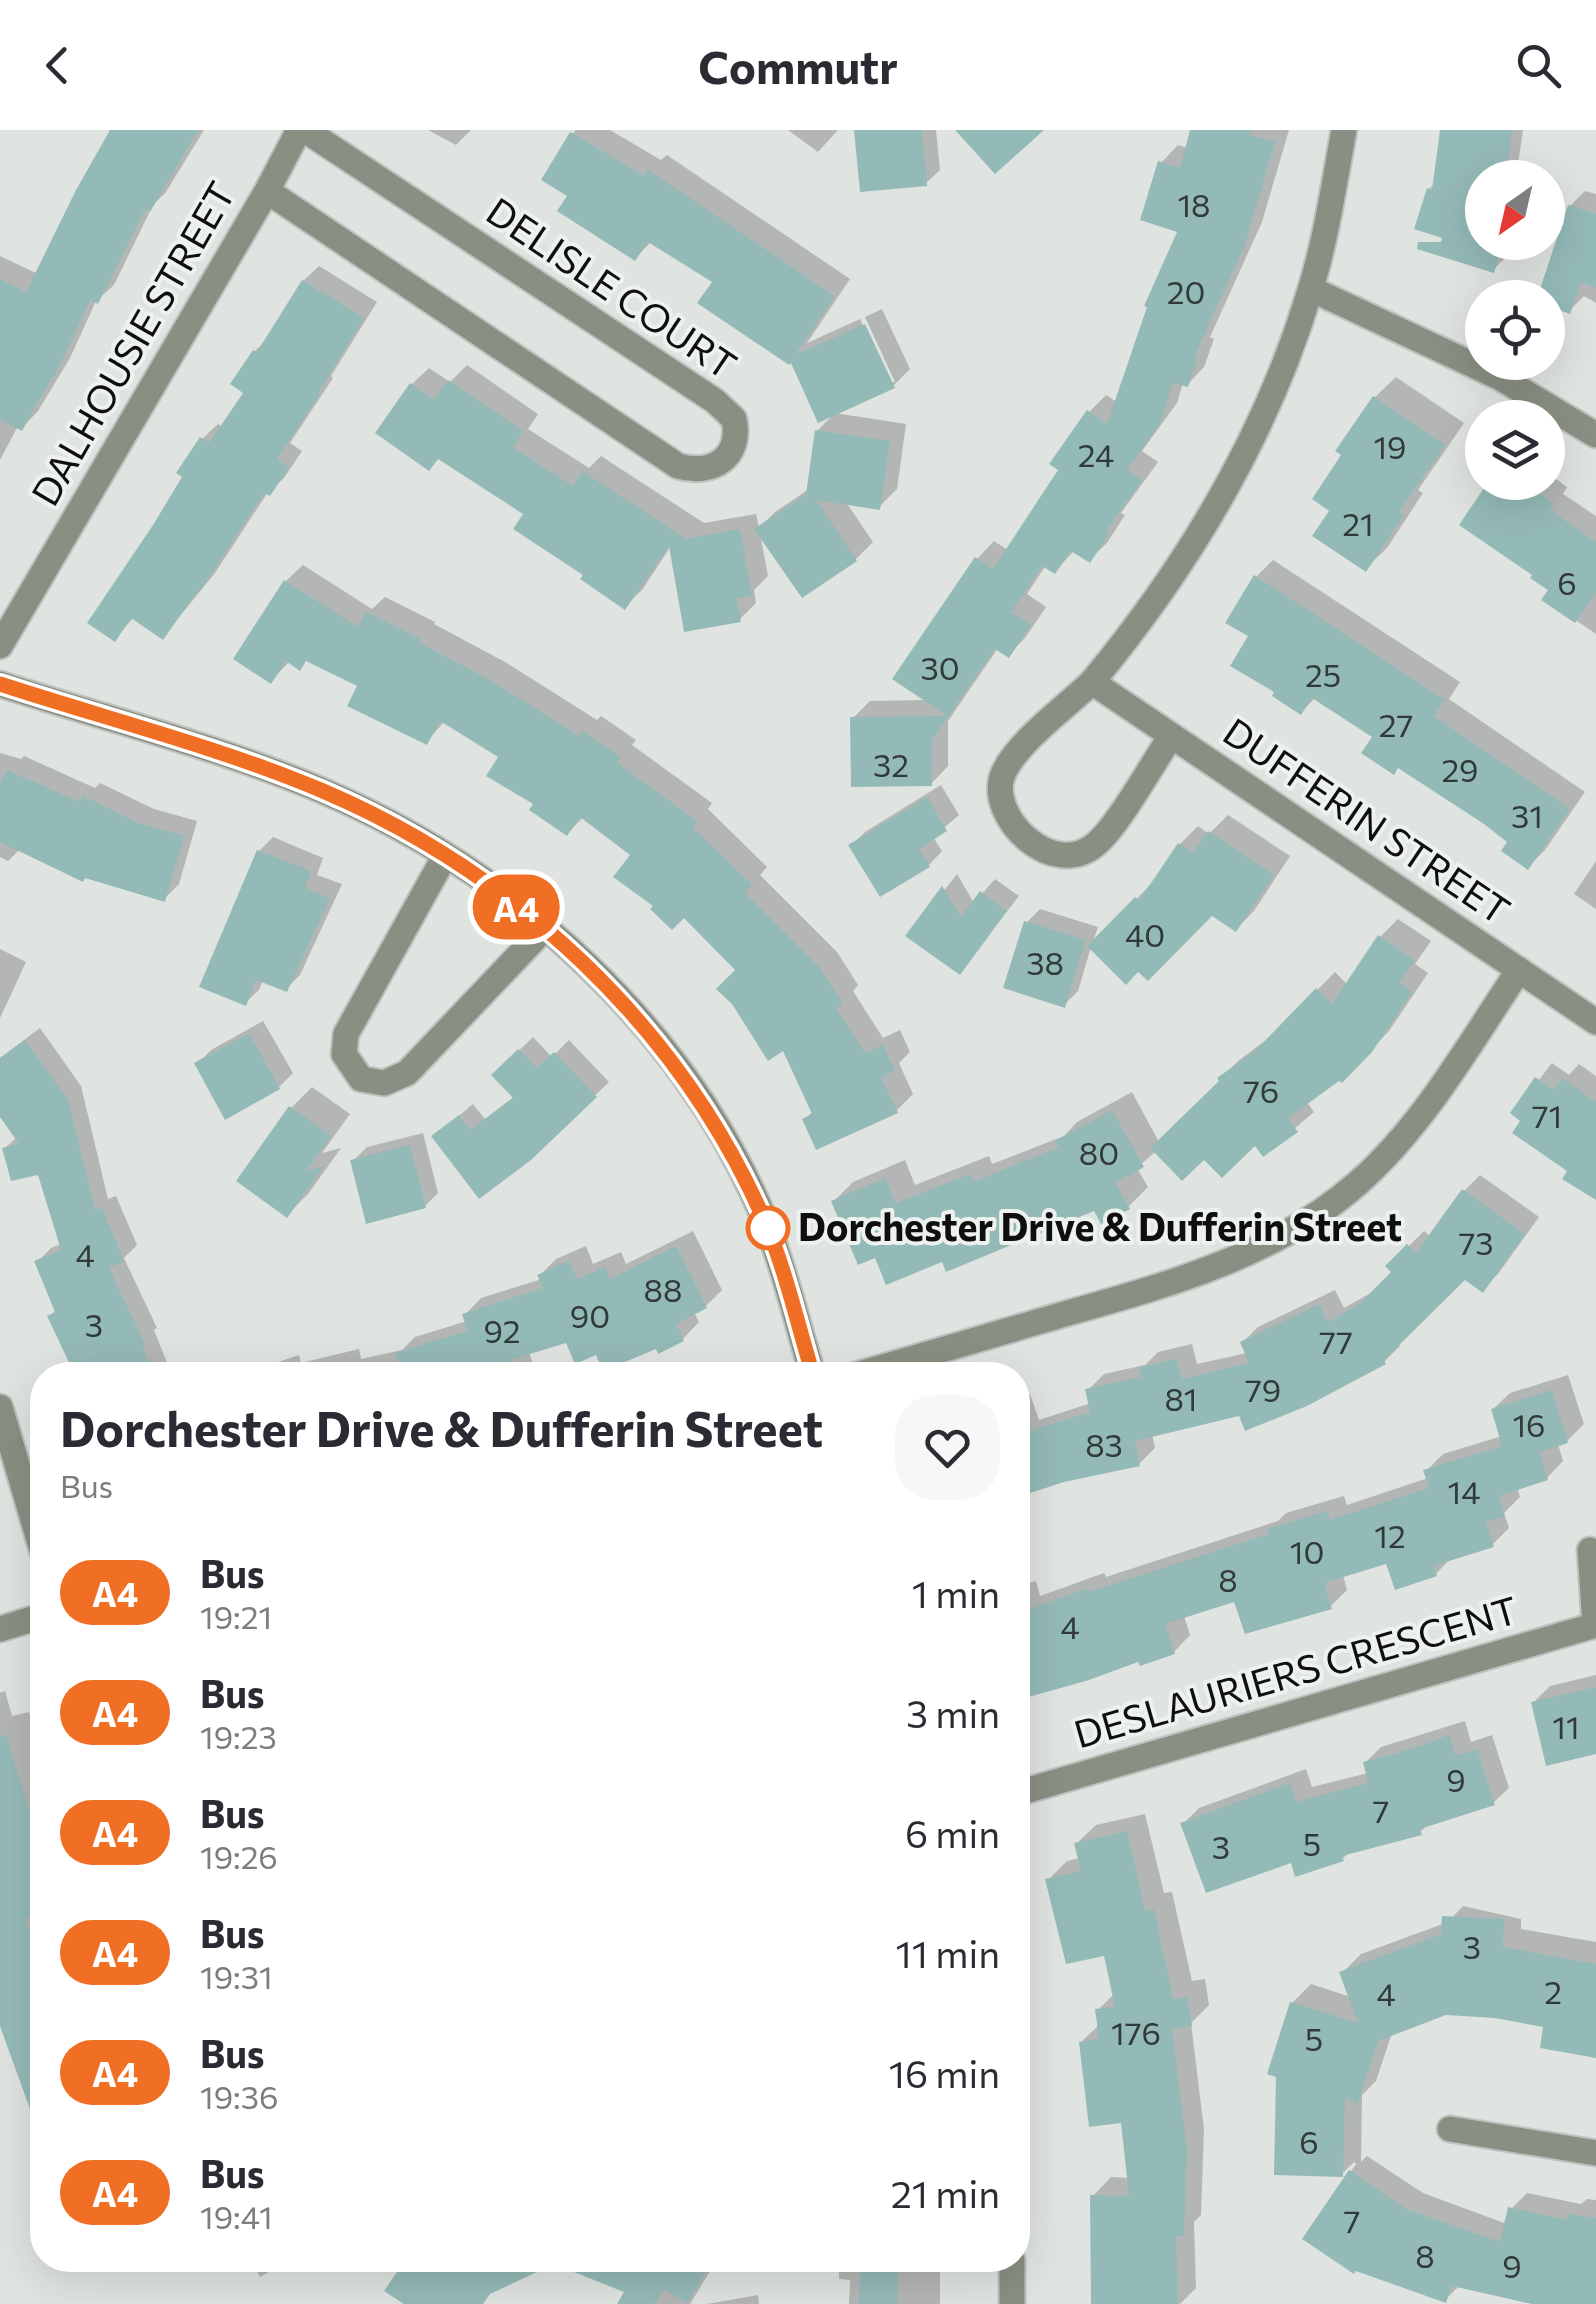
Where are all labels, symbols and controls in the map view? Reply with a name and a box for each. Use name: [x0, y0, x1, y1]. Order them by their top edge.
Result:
icon: back: [30, 38, 85, 93]
text: Commutr: [698, 38, 898, 93]
icon: search: [1511, 38, 1566, 93]
north arrow: [1465, 160, 1565, 260]
map controls: [1465, 160, 1565, 500]
street label: DALHOUSIE STREET: [20, 173, 244, 513]
house number: 18: [1177, 184, 1211, 224]
street label: DELISLE COURT: [479, 186, 746, 388]
house number: 20: [1167, 271, 1205, 311]
button: locate: [1465, 280, 1565, 380]
button: layers: [1465, 400, 1565, 500]
house number: 19: [1373, 426, 1407, 466]
house number: 24: [1078, 434, 1114, 474]
house number: 21: [1342, 503, 1374, 543]
house number: 6: [1557, 562, 1577, 602]
house number: 30: [920, 647, 960, 687]
house number: 25: [1305, 654, 1341, 694]
house number: 27: [1379, 704, 1413, 744]
street label: DUFFERIN STREET: [1215, 707, 1519, 933]
house number: 32: [873, 744, 909, 784]
house number: 29: [1441, 749, 1479, 789]
house number: 31: [1511, 795, 1543, 835]
line badge: A4: [471, 874, 561, 940]
text: A4: [493, 886, 539, 929]
house number: 40: [1125, 914, 1165, 954]
house number: 38: [1026, 942, 1064, 982]
house number: 76: [1243, 1070, 1279, 1110]
house number: 71: [1532, 1095, 1562, 1135]
house number: 80: [1079, 1132, 1119, 1172]
place label: Dorchester Drive & Dufferin Street: [798, 1202, 1402, 1249]
marker: Dorchester Drive & Dufferin Street: [747, 1207, 789, 1249]
house number: 73: [1458, 1222, 1494, 1262]
house number: 4: [75, 1234, 95, 1274]
house number: 88: [644, 1269, 682, 1309]
house number: 90: [570, 1295, 610, 1335]
house number: 3: [85, 1304, 103, 1344]
house number: 92: [483, 1310, 521, 1350]
house number: 77: [1319, 1321, 1353, 1361]
house number: 79: [1245, 1369, 1281, 1409]
house number: 81: [1164, 1378, 1198, 1418]
button: heart: [895, 1395, 1000, 1500]
text: Dorchester Drive & Dufferin Street: [60, 1398, 823, 1457]
house number: 16: [1512, 1404, 1546, 1444]
house number: 83: [1085, 1424, 1123, 1464]
text: Bus: [60, 1465, 113, 1505]
house number: 14: [1448, 1471, 1480, 1511]
house number: 12: [1374, 1515, 1406, 1555]
house number: 10: [1290, 1531, 1324, 1571]
text: Bus: [200, 1549, 265, 1596]
house number: 8: [1218, 1559, 1238, 1599]
text: 1 min: [912, 1569, 1000, 1616]
text: A4: [92, 1571, 138, 1614]
street label: DESLAURIERS CRESCENT: [1068, 1585, 1522, 1756]
text: 19:21: [200, 1596, 272, 1636]
house number: 4: [1060, 1606, 1080, 1646]
text: Bus: [200, 1669, 265, 1716]
text: 3 min: [906, 1689, 1000, 1736]
text: A4: [92, 1691, 138, 1734]
house number: 11: [1552, 1706, 1580, 1746]
text: 19:23: [200, 1716, 277, 1756]
house number: 9: [1446, 1759, 1466, 1799]
text: Bus: [200, 1789, 265, 1836]
house number: 7: [1373, 1790, 1389, 1830]
text: 6 min: [905, 1809, 1000, 1856]
text: A4: [92, 1811, 138, 1854]
house number: 5: [1303, 1823, 1321, 1863]
house number: 3: [1212, 1826, 1230, 1866]
text: 19:26: [200, 1836, 278, 1876]
text: Bus: [200, 1909, 265, 1956]
house number: 3: [1463, 1926, 1481, 1966]
text: 11 min: [896, 1929, 1000, 1976]
text: A4: [92, 1931, 138, 1974]
text: 19:31: [200, 1956, 273, 1996]
house number: 2: [1544, 1971, 1562, 2011]
house number: 4: [1376, 1973, 1396, 2013]
house number: 176: [1111, 2012, 1161, 2052]
house number: 5: [1305, 2018, 1323, 2058]
text: Bus: [200, 2029, 265, 2076]
text: 16 min: [889, 2049, 1000, 2096]
text: A4: [92, 2051, 138, 2094]
text: 19:36: [200, 2076, 278, 2116]
house number: 6: [1299, 2121, 1319, 2161]
text: Bus: [200, 2149, 265, 2196]
text: 21 min: [891, 2169, 1000, 2216]
text: A4: [92, 2171, 138, 2214]
text: 19:41: [200, 2196, 273, 2236]
house number: 7: [1344, 2200, 1360, 2240]
house number: 8: [1415, 2235, 1435, 2275]
house number: 9: [1502, 2245, 1522, 2285]

